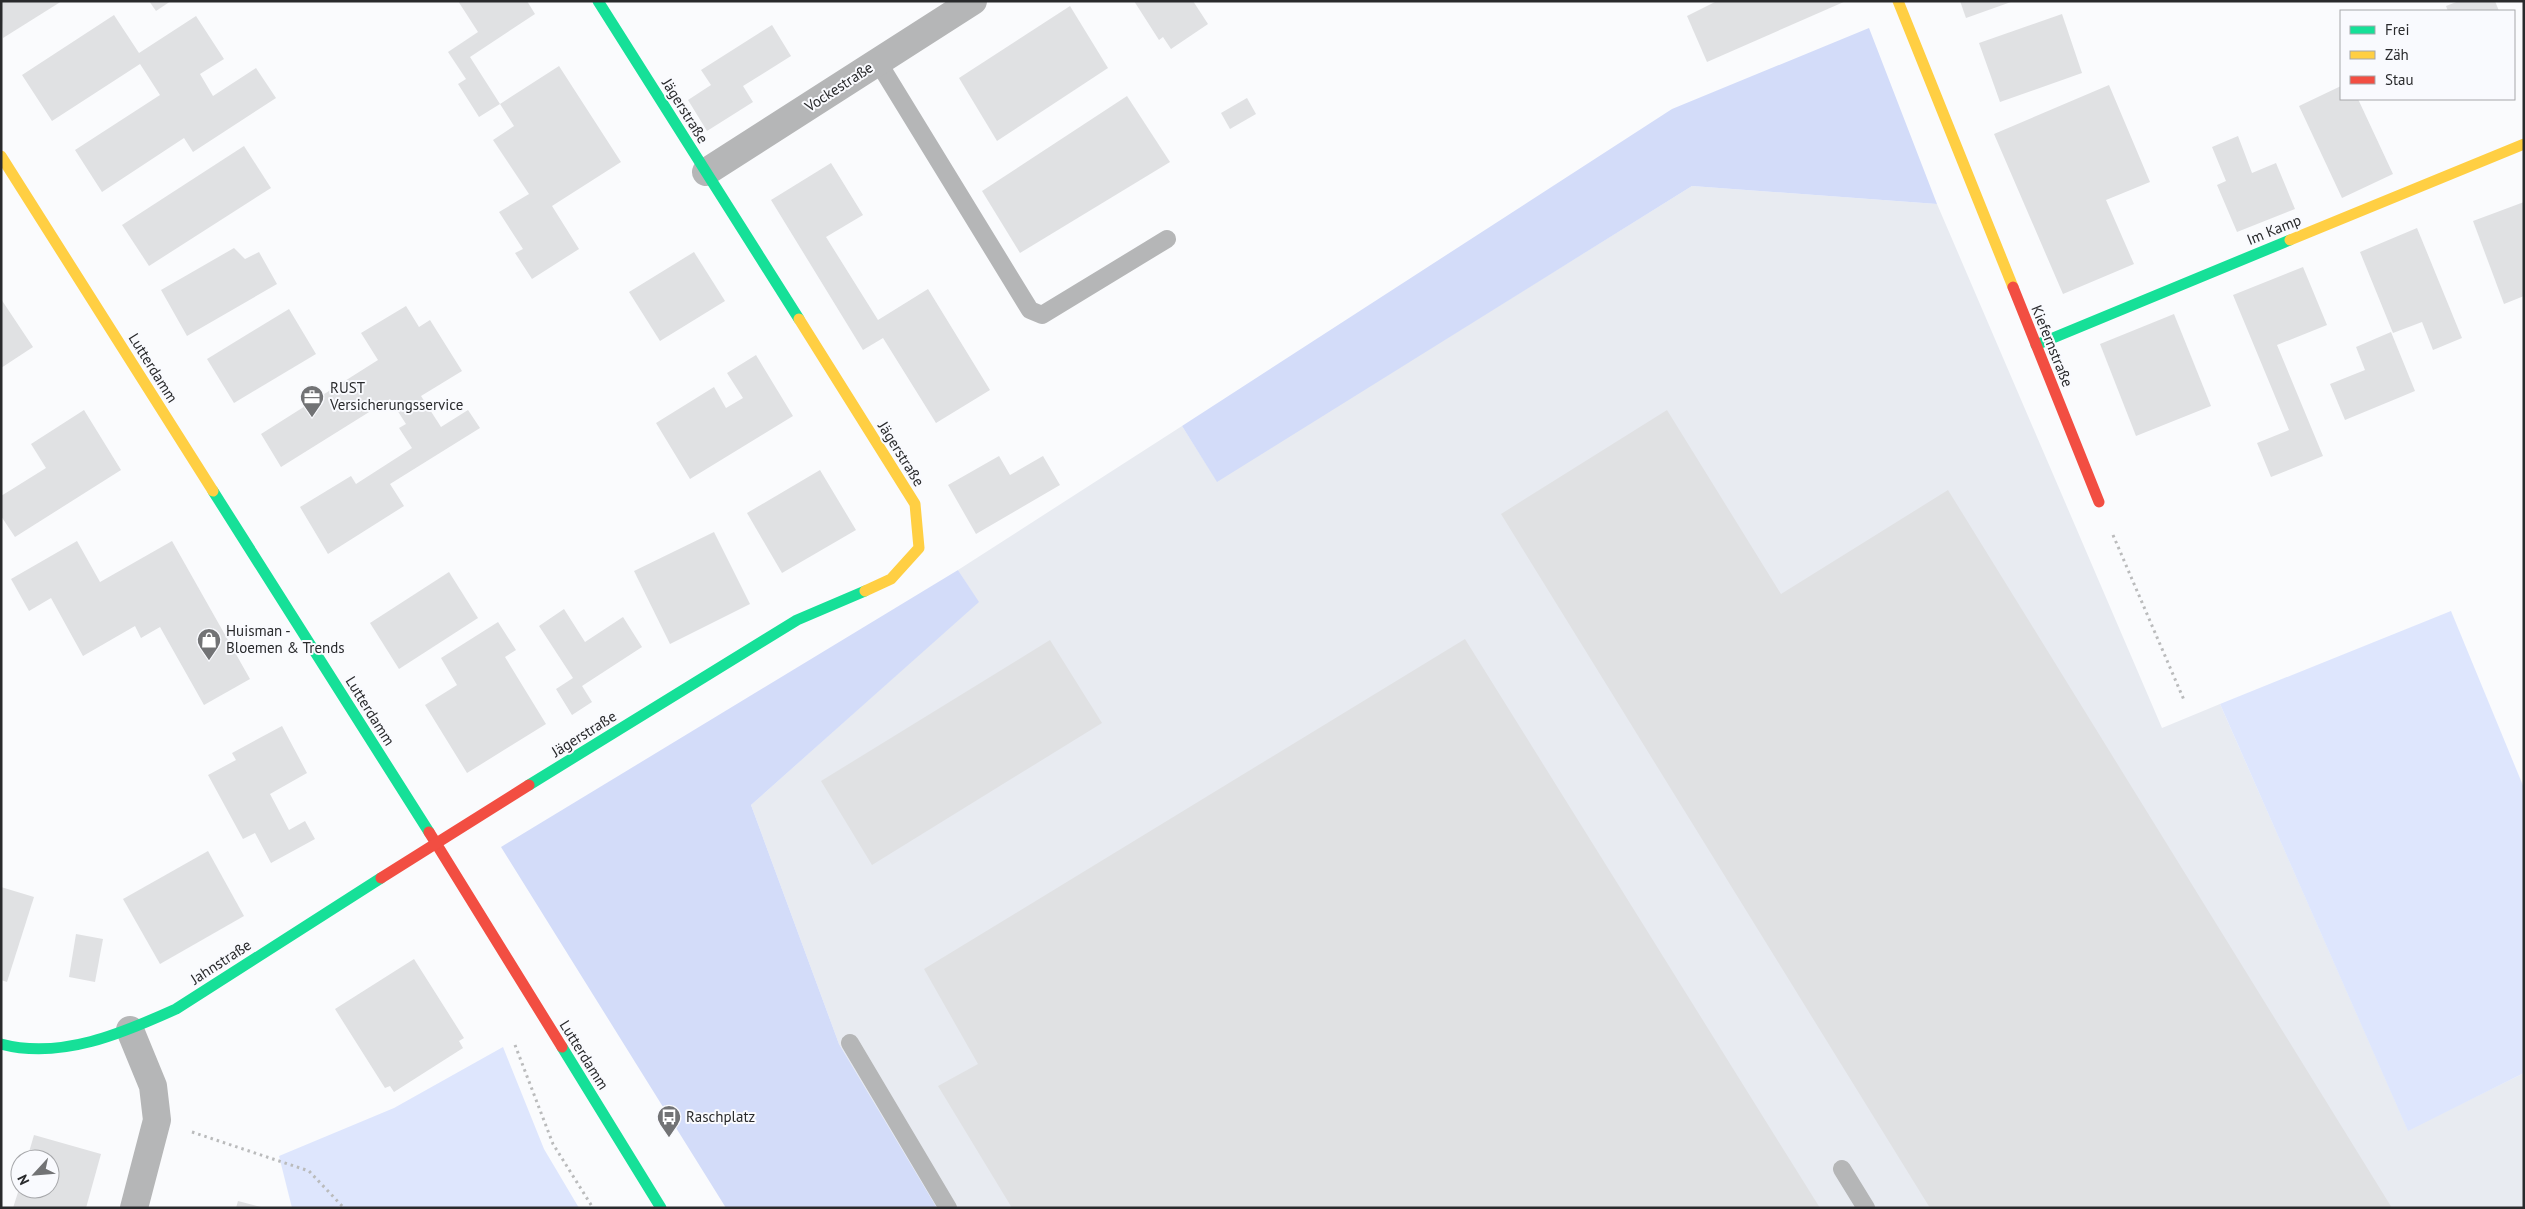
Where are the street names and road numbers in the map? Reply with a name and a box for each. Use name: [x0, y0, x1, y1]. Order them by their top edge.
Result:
street label: Vockestraße: [800, 58, 876, 116]
street label: Jägerstraße: [657, 74, 713, 147]
street label: Im Kamp: [2244, 210, 2304, 249]
street label: Kiefernstraße: [2027, 302, 2078, 390]
street label: Lutterdamm: [125, 330, 182, 406]
street label: Jägerstraße: [873, 417, 929, 490]
street label: Lutterdamm: [342, 673, 399, 749]
street label: Jägerstraße: [547, 706, 620, 762]
street label: Jahnstraße: [186, 935, 255, 989]
street label: Lutterdamm: [556, 1017, 613, 1093]

